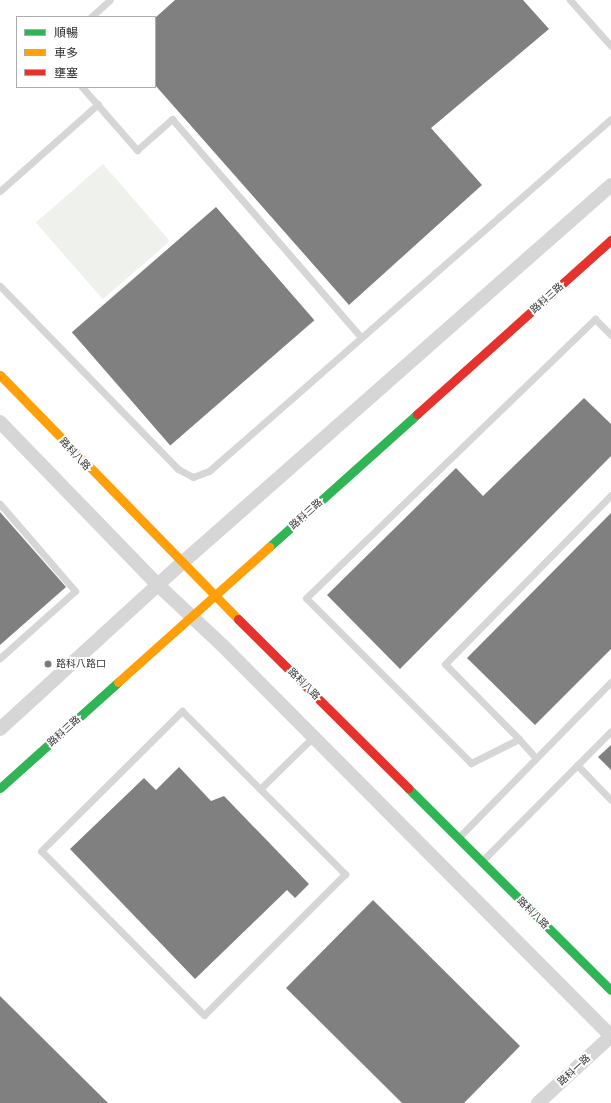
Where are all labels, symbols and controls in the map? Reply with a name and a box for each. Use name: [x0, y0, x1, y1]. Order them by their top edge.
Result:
legend: [16, 16, 156, 88]
text: 順暢: [54, 24, 78, 41]
text: 車多: [54, 44, 78, 61]
text: 壅塞: [54, 64, 78, 81]
street label: 路科三路: [528, 280, 566, 316]
street label: 路科八路: [57, 435, 93, 473]
street label: 路科三路: [287, 496, 325, 532]
place label: 路科八路口: [56, 658, 106, 670]
marker: 路科八路口: [43, 659, 53, 669]
street label: 路科八路: [286, 666, 322, 702]
street label: 路科三路: [45, 713, 83, 749]
street label: 路科八路: [515, 895, 551, 931]
street label: 路科一路: [555, 1052, 593, 1088]

